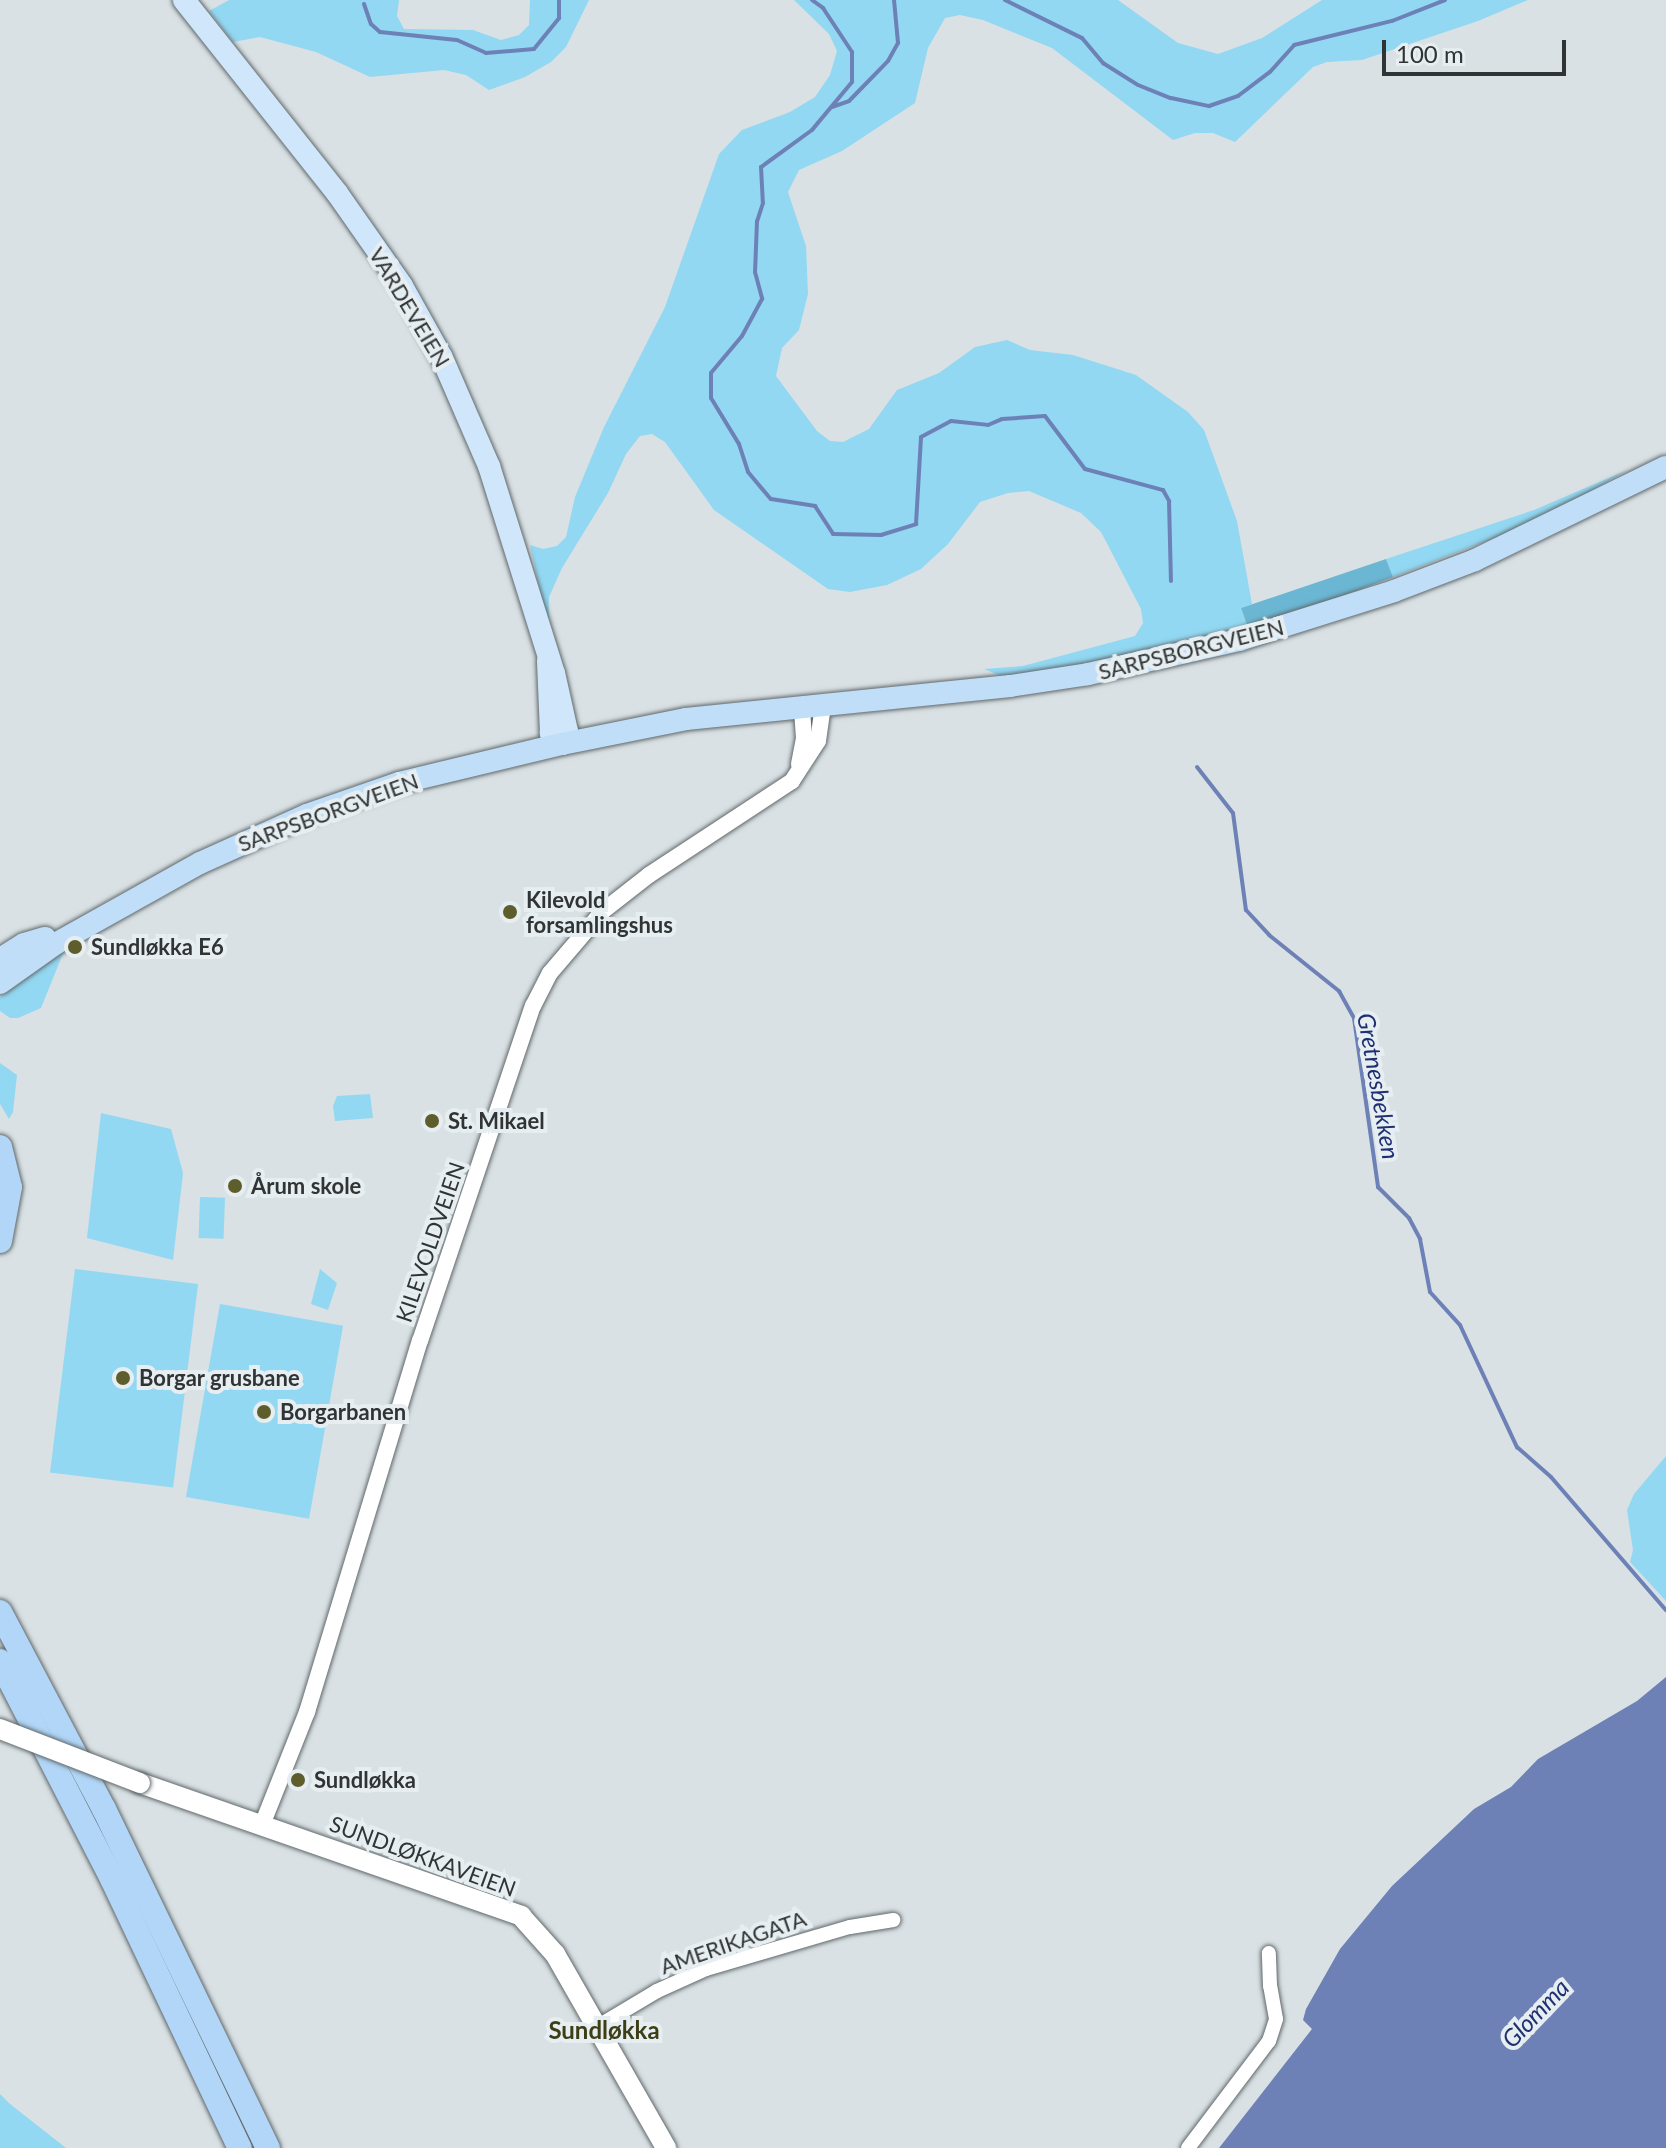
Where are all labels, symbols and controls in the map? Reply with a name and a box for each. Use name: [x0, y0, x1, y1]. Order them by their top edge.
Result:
scale bar: [1386, 24, 1570, 74]
text: 100 m: [1396, 39, 1464, 68]
street label: VARDEVEIEN: [364, 242, 456, 372]
street label: SARPSBORGVEIEN: [1096, 613, 1286, 685]
street label: SARPSBORGVEIEN: [234, 767, 422, 857]
place label: Kilevold forsamlingshus: [526, 886, 673, 938]
marker: Kilevold forsamlingshus: [501, 903, 519, 921]
place label: Sundløkka E6: [91, 934, 224, 960]
marker: Sundløkka E6: [66, 938, 84, 956]
water label: Gretnesbekken: [1352, 1011, 1406, 1161]
place label: St. Mikael: [448, 1108, 545, 1134]
marker: St. Mikael: [423, 1112, 441, 1130]
street label: KILEVOLDVEIEN: [390, 1158, 470, 1326]
place label: Årum skole: [251, 1173, 361, 1199]
marker: Årum skole: [226, 1177, 244, 1195]
place label: Borgar grusbane: [139, 1365, 300, 1391]
marker: Borgar grusbane: [114, 1369, 132, 1387]
place label: Borgarbanen: [280, 1399, 406, 1425]
marker: Borgarbanen: [255, 1403, 273, 1421]
place label: Sundløkka: [314, 1767, 416, 1793]
marker: Sundløkka: [289, 1771, 307, 1789]
street label: SUNDLØKKAVEIEN: [326, 1810, 520, 1902]
street label: AMERIKAGATA: [657, 1905, 809, 1979]
water label: Glomma: [1495, 1973, 1575, 2053]
district label: Sundløkka: [548, 2016, 660, 2044]

